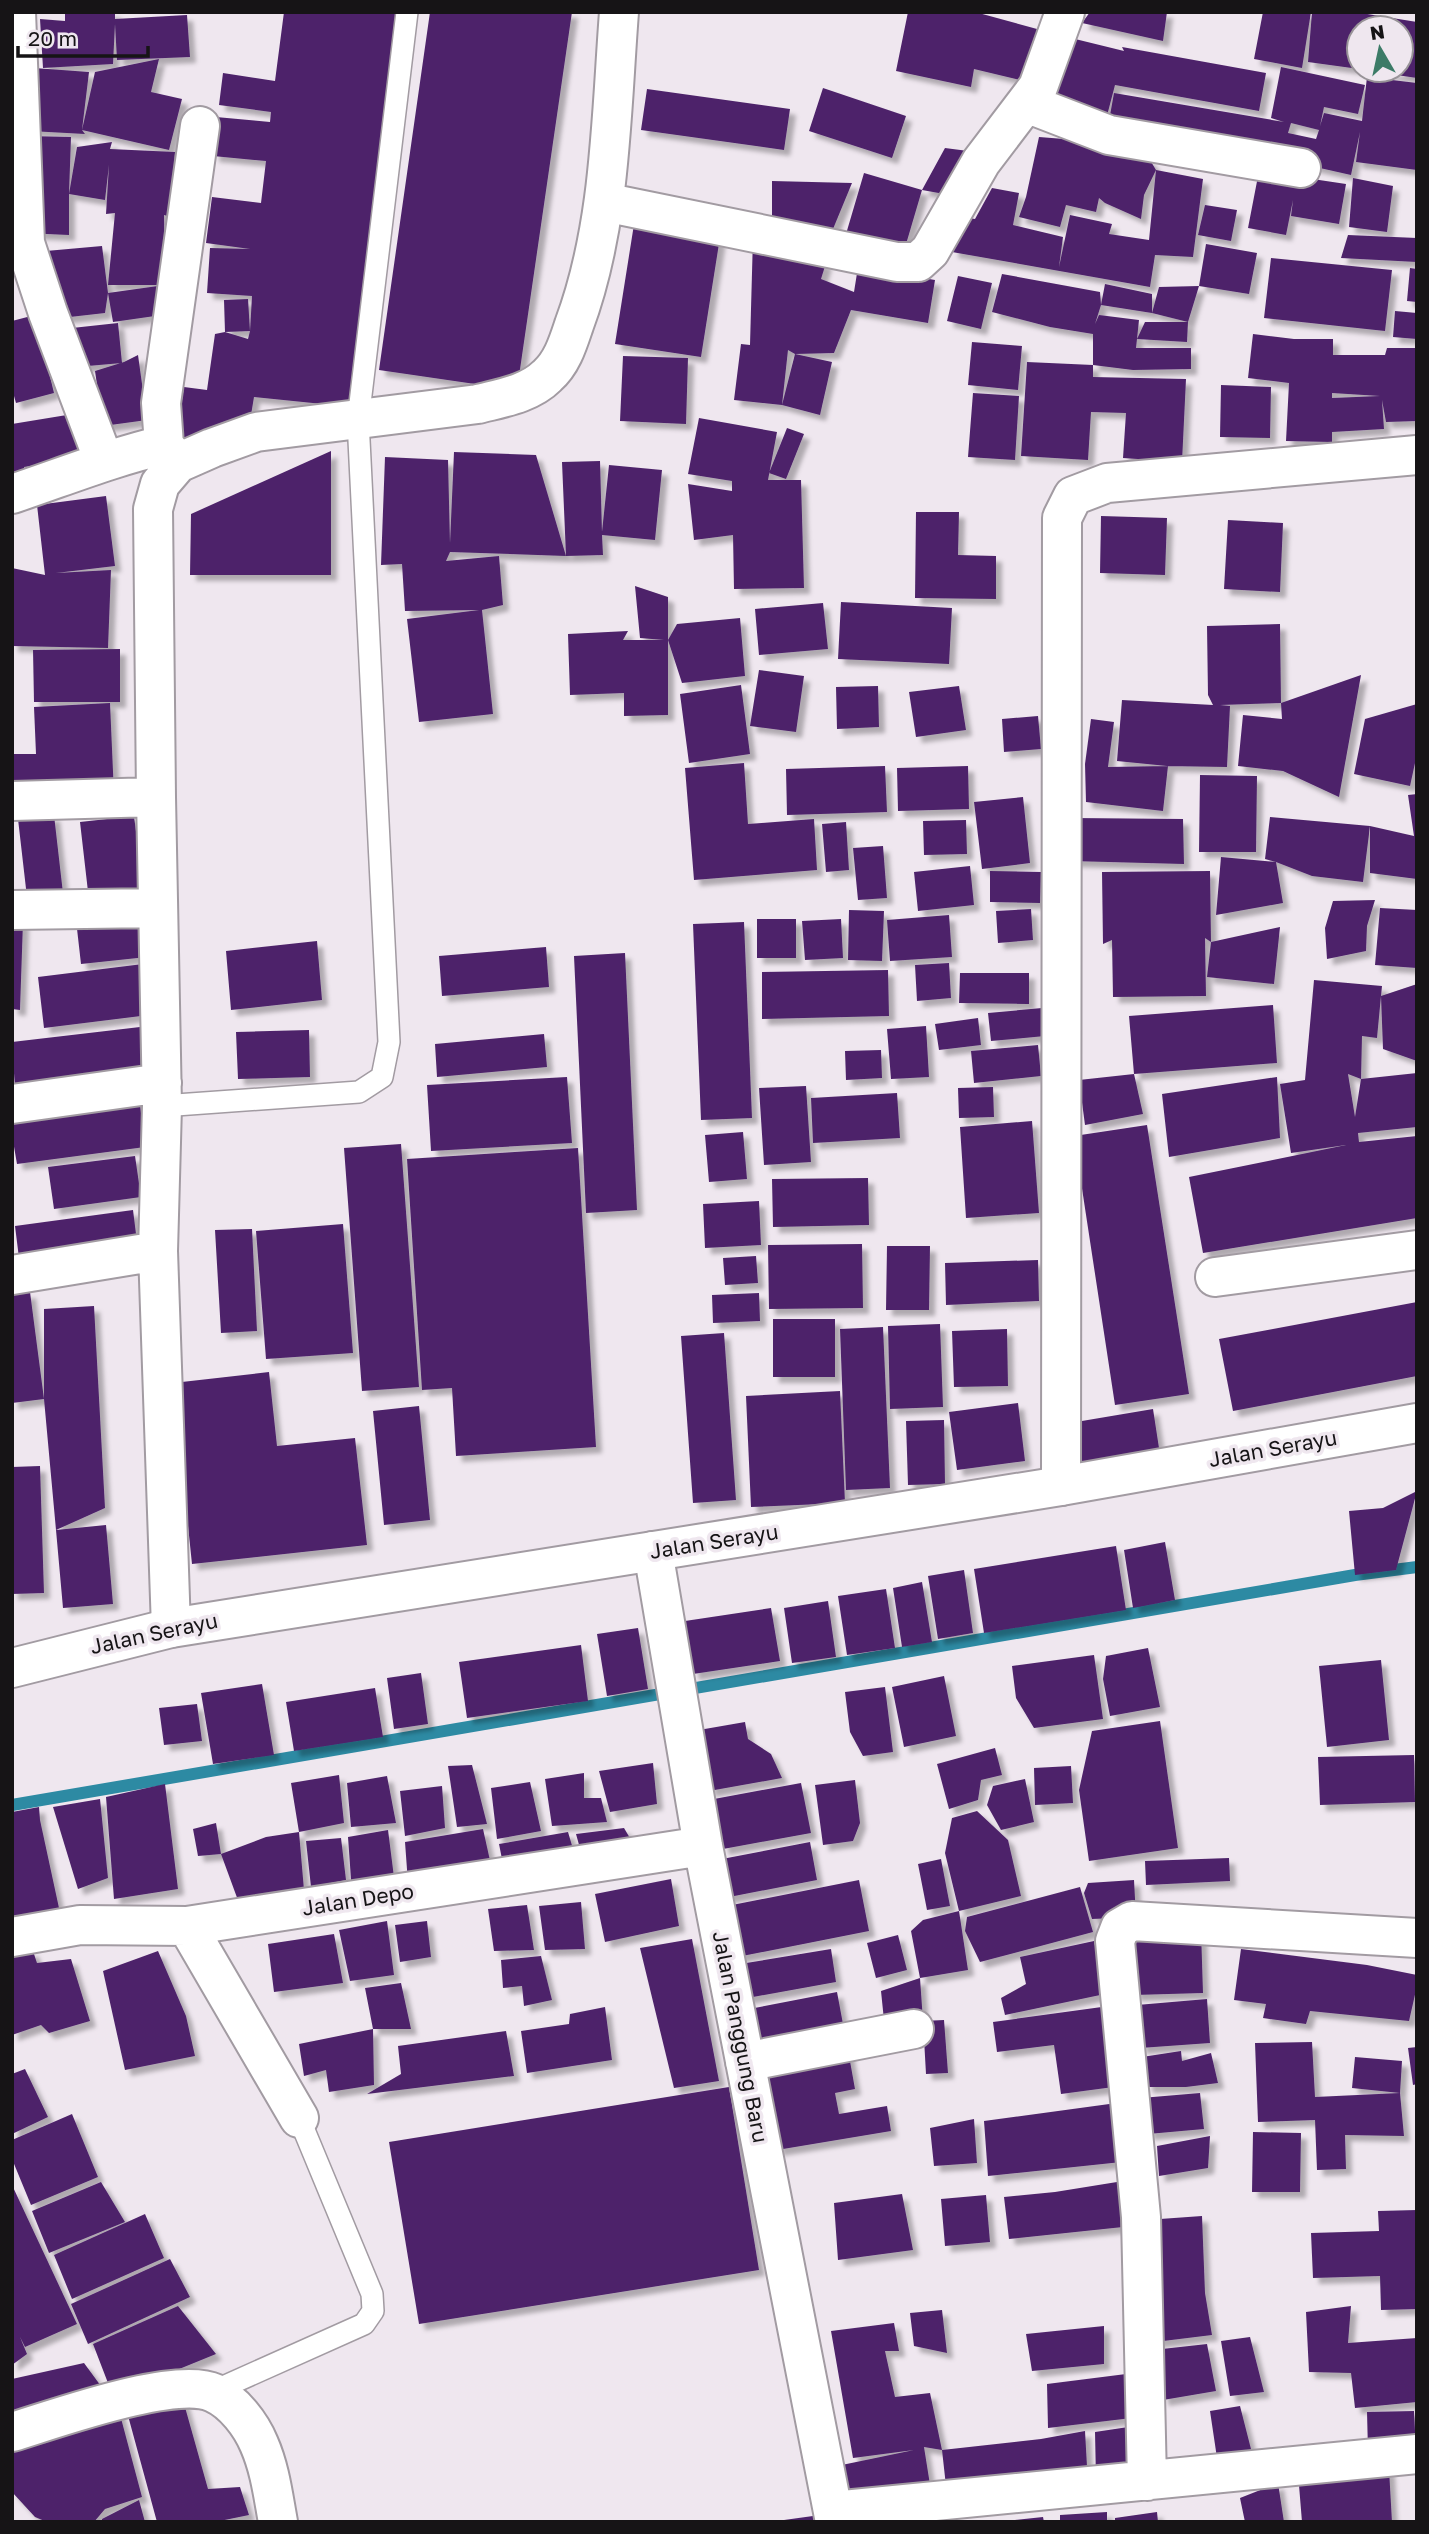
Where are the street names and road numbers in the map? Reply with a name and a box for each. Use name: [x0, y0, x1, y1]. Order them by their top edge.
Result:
street label: Jalan Serayu: [1207, 1424, 1339, 1472]
street label: Jalan Serayu: [648, 1518, 780, 1564]
street label: Jalan Serayu: [88, 1607, 220, 1659]
street label: Jalan Depo: [300, 1877, 416, 1921]
street label: Jalan Panggung Baru: [708, 1929, 774, 2145]

